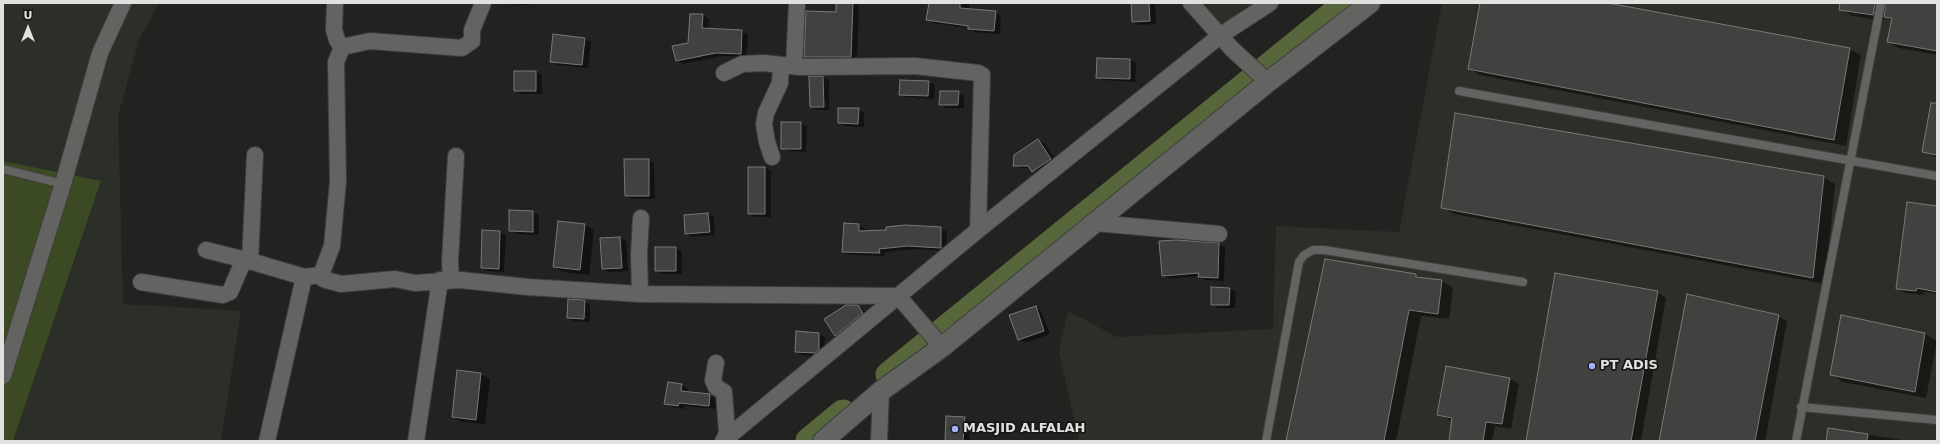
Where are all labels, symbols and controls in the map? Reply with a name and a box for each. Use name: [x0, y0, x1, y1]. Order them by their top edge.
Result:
north arrow: [8, 8, 48, 48]
text: U: [24, 9, 32, 22]
place label: PT ADIS: [1600, 358, 1658, 374]
marker: PT ADIS: [1587, 361, 1597, 371]
place label: MASJID ALFALAH: [963, 421, 1085, 437]
marker: MASJID ALFALAH: [950, 424, 960, 434]

